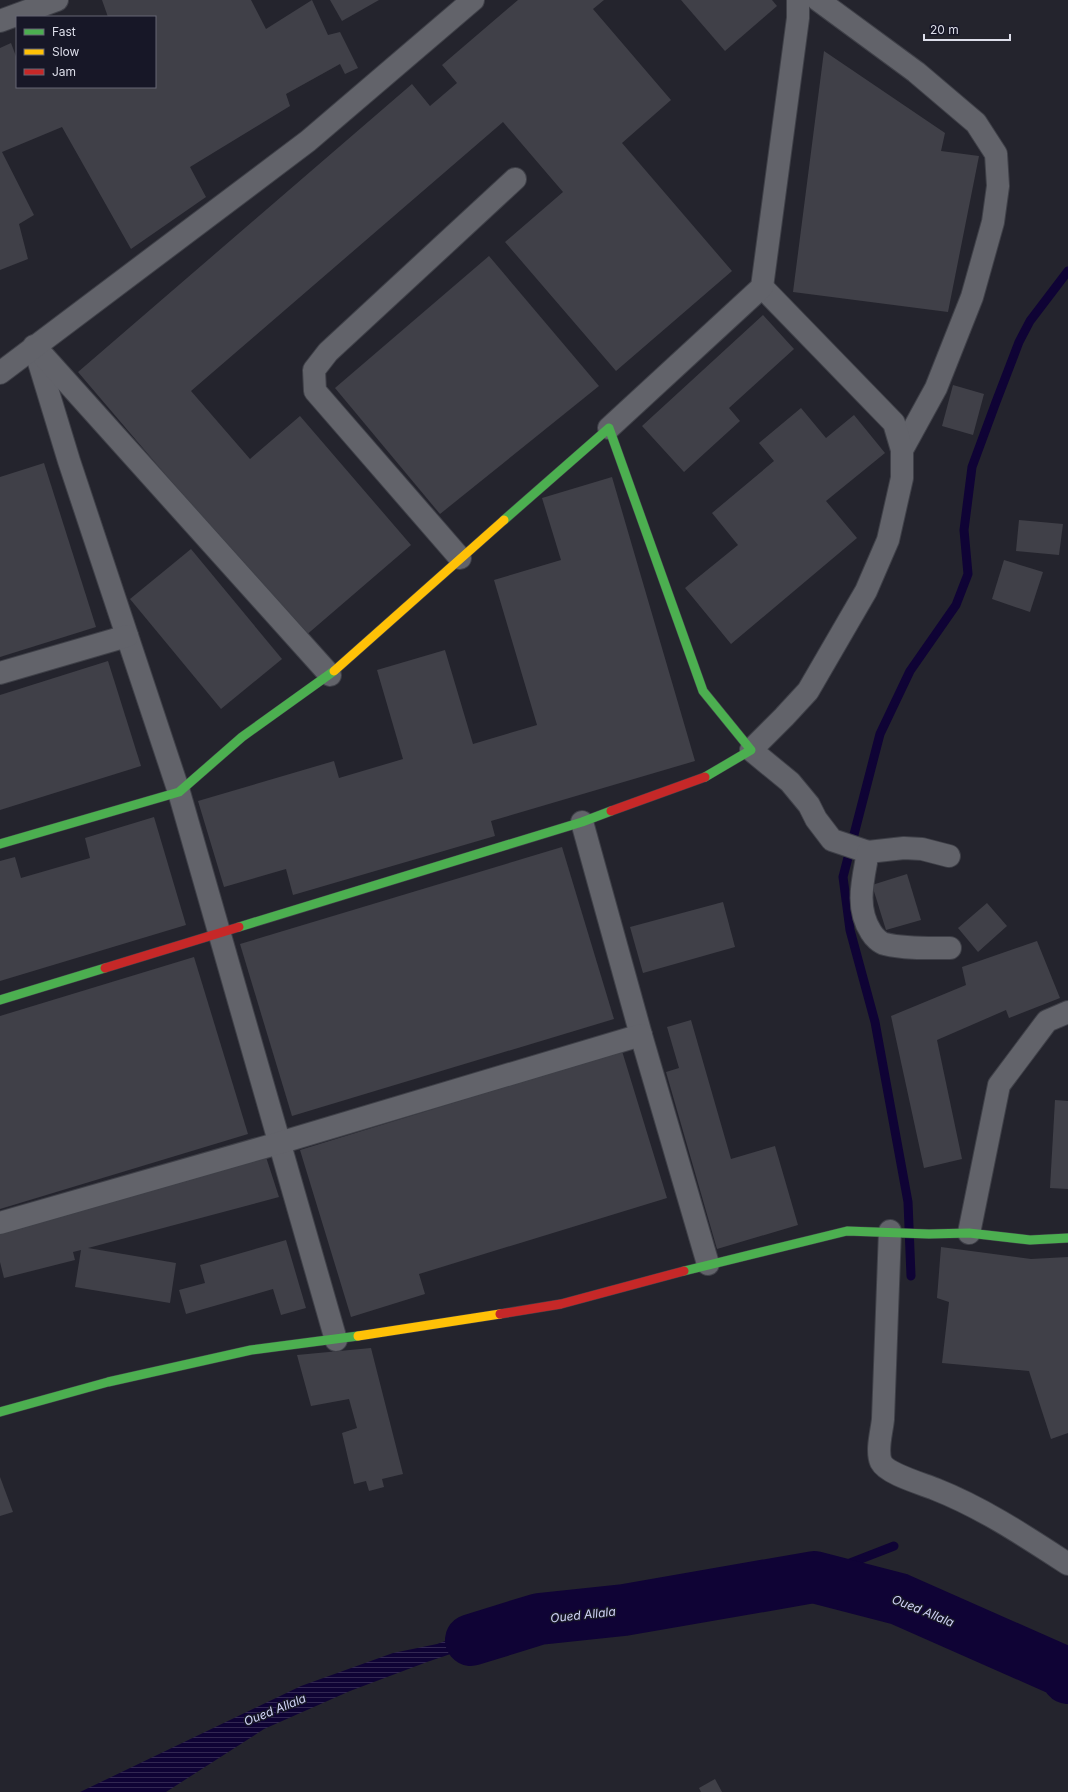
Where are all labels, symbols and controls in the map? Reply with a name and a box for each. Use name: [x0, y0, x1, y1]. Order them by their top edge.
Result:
legend: [16, 16, 156, 88]
scale bar: [924, 16, 1010, 42]
text: 20 m: [930, 22, 959, 37]
text: Fast: [52, 24, 76, 39]
text: Slow: [52, 44, 80, 59]
text: Jam: [52, 64, 76, 79]
water label: Oued Allala: [890, 1591, 956, 1630]
water label: Oued Allala: [550, 1604, 616, 1625]
water label: Oued Allala: [242, 1690, 308, 1729]

